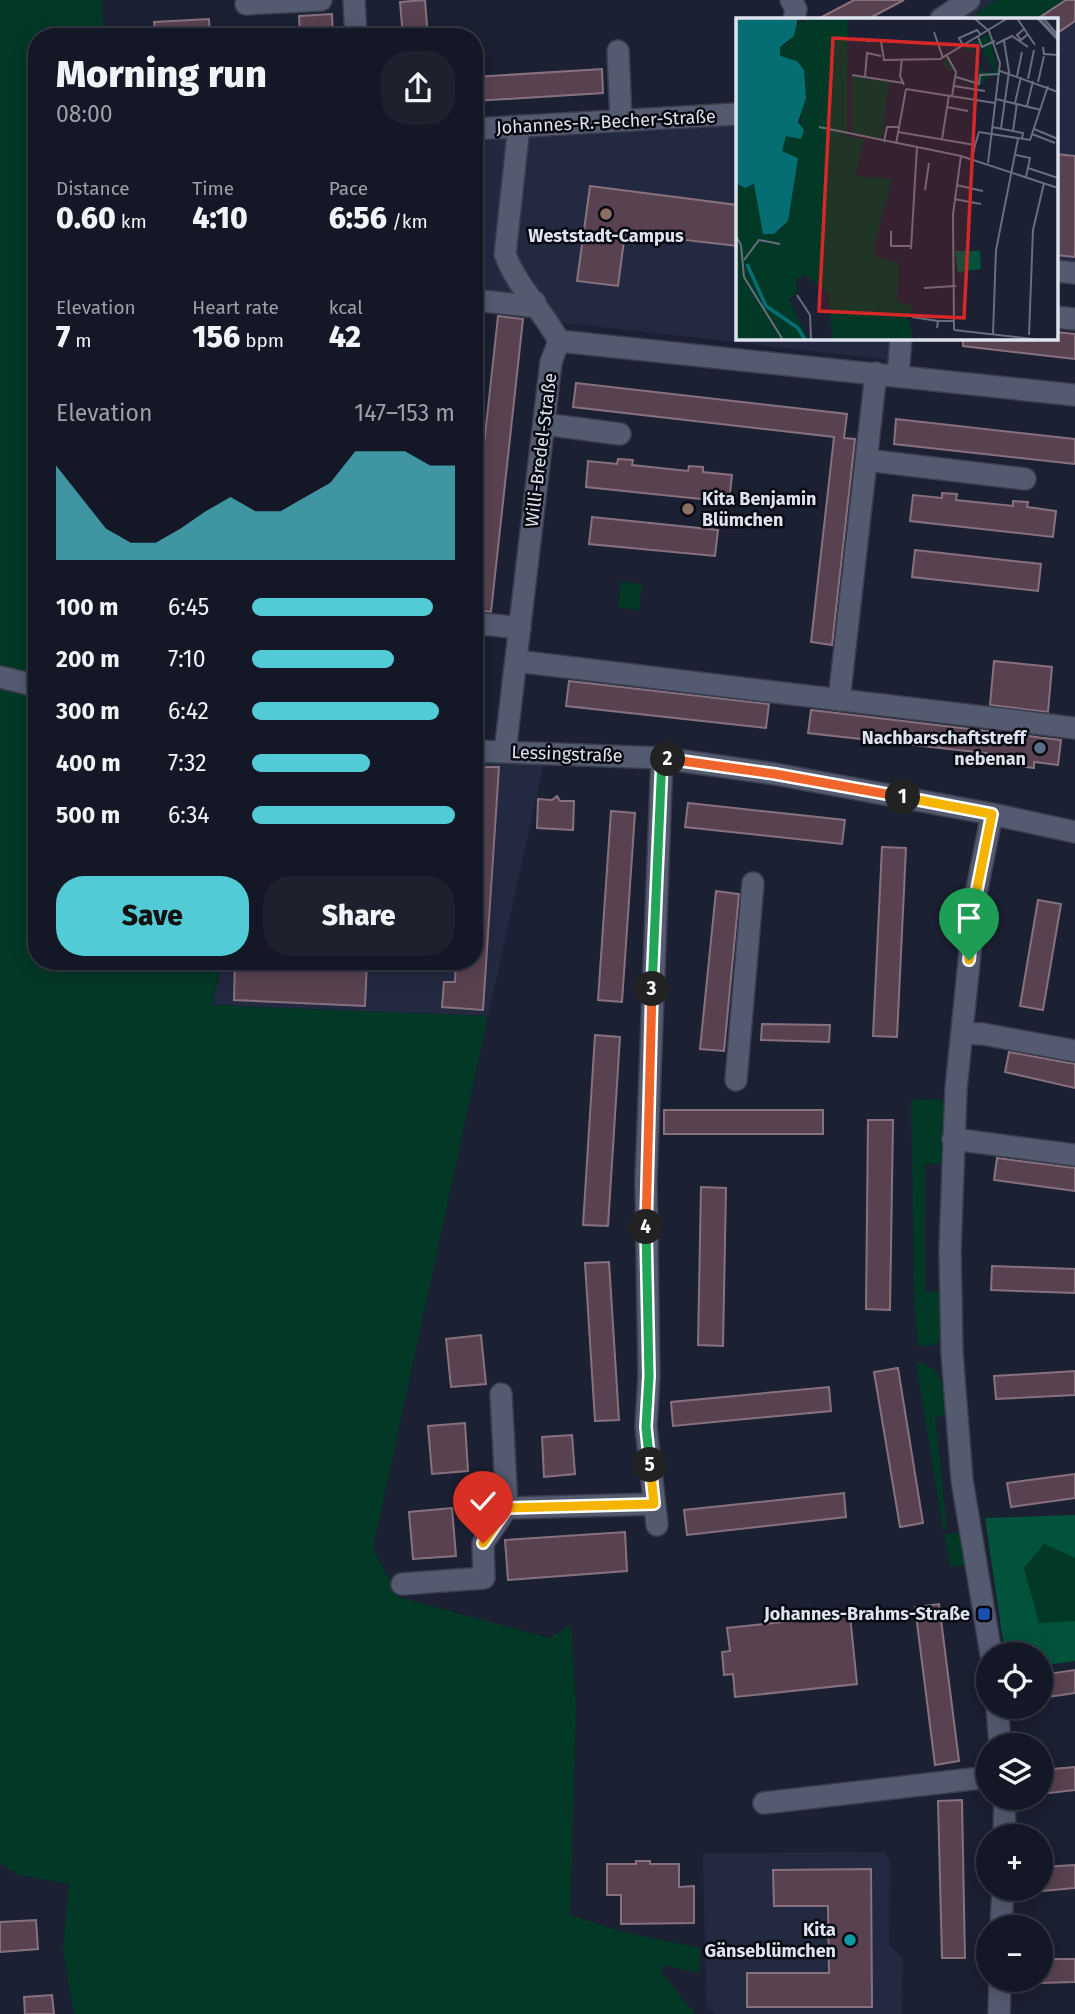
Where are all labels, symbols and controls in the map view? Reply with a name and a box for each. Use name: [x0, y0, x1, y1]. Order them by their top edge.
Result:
inset map: [736, 18, 1058, 340]
text: Morning run: [56, 51, 267, 97]
button: share: [381, 51, 455, 125]
text: 08:00: [56, 100, 113, 128]
street label: Johannes-R.-Becher-Straße: [496, 105, 716, 139]
text: Distance: [56, 177, 130, 200]
text: Time: [192, 177, 234, 200]
text: Pace: [329, 177, 368, 200]
text: 0.60: [56, 200, 116, 236]
text: 4:10: [192, 200, 248, 236]
text: 6:56: [329, 200, 387, 236]
marker: Weststadt-Campus: [598, 206, 614, 222]
text: km: [116, 210, 147, 233]
text: /km: [387, 210, 428, 233]
place label: Weststadt-Campus: [528, 225, 684, 247]
text: Elevation: [56, 296, 136, 319]
text: Heart rate: [192, 296, 279, 319]
text: kcal: [329, 296, 363, 319]
text: 7: [56, 319, 70, 355]
text: 156: [192, 319, 240, 355]
text: 42: [329, 319, 361, 355]
text: m: [70, 329, 92, 352]
text: bpm: [240, 329, 284, 352]
street label: Willi-Bredel-Straße: [521, 372, 561, 528]
text: Elevation: [56, 399, 152, 427]
text: 147–153 m: [354, 399, 455, 427]
place label: Kita Benjamin Blümchen: [702, 488, 816, 531]
marker: Kita Benjamin Blümchen: [680, 501, 696, 517]
text: 100 m: [56, 593, 118, 621]
text: 6:45: [168, 593, 209, 621]
text: 200 m: [56, 645, 120, 673]
text: 7:10: [168, 645, 206, 673]
text: 300 m: [56, 697, 120, 725]
text: 6:42: [168, 697, 209, 725]
place label: Nachbarschaftstreff nebenan: [862, 727, 1028, 770]
marker: Nachbarschaftstreff nebenan: [1032, 740, 1048, 756]
street label: Lessingstraße: [511, 741, 623, 767]
pin: 2: [650, 742, 686, 776]
text: 2: [663, 747, 672, 770]
text: 400 m: [56, 749, 121, 777]
text: 7:32: [168, 749, 207, 777]
pin: 1: [886, 780, 920, 814]
text: 1: [898, 785, 907, 808]
text: 500 m: [56, 801, 120, 829]
text: 6:34: [168, 801, 210, 829]
button: Save: [56, 876, 249, 956]
button: Share: [263, 876, 455, 956]
pin: [939, 888, 999, 960]
icon: arrive: [950, 899, 988, 937]
pin: 3: [634, 972, 670, 1006]
text: 3: [647, 977, 656, 1000]
pin: 4: [628, 1210, 664, 1244]
text: 4: [640, 1215, 651, 1238]
pin: 5: [632, 1448, 668, 1482]
text: 5: [644, 1453, 655, 1476]
pin: [453, 1471, 513, 1543]
icon: check: [464, 1482, 502, 1520]
place label: Johannes-Brahms-Straße: [763, 1603, 970, 1625]
marker: Johannes-Brahms-Straße: [976, 1606, 992, 1622]
map controls: [976, 1642, 1053, 1992]
button: locate: [976, 1642, 1053, 1719]
button: layers: [976, 1733, 1053, 1810]
button: +: [976, 1824, 1053, 1901]
button: −: [976, 1915, 1053, 1992]
place label: Kita Gänseblümchen: [705, 1919, 836, 1962]
marker: Kita Gänseblümchen: [842, 1932, 858, 1948]

